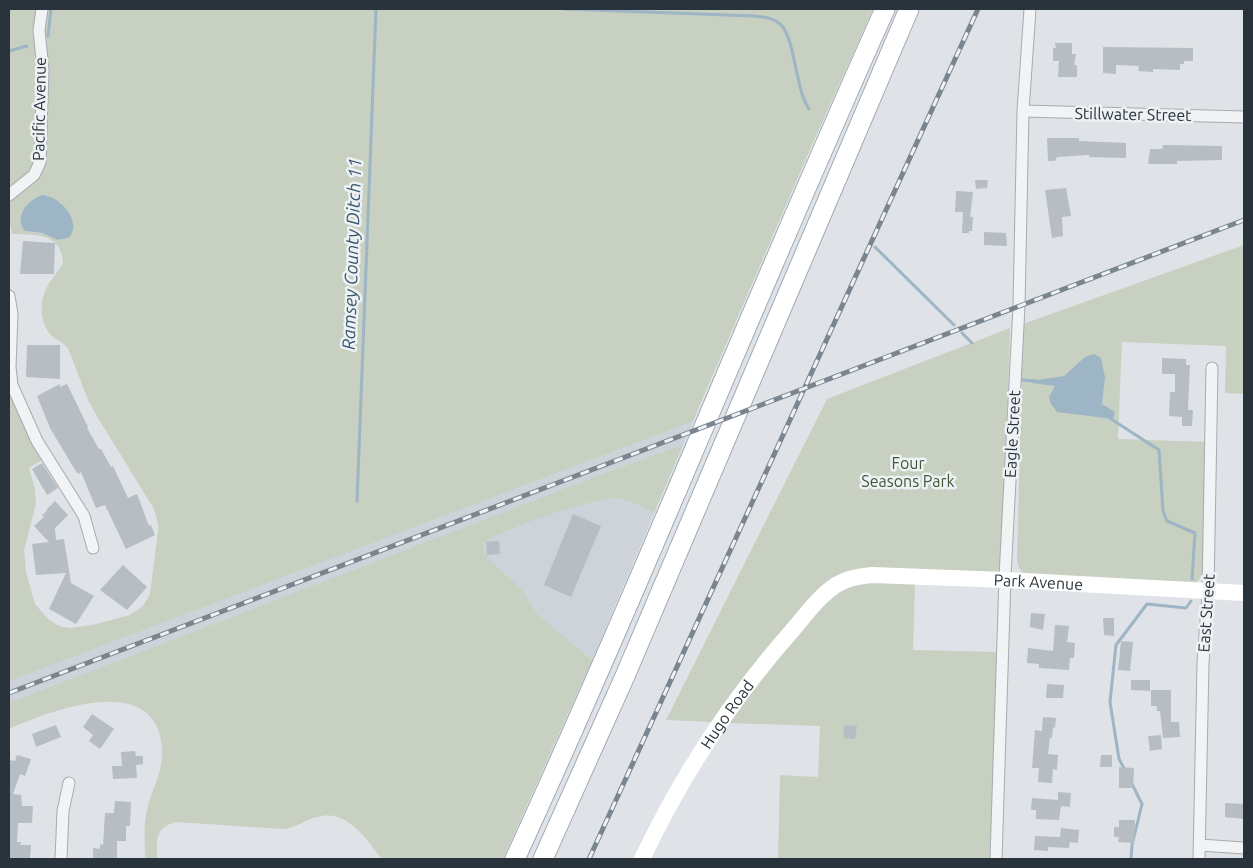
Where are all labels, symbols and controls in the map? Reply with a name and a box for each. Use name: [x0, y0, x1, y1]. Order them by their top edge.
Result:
street label: Pacific Avenue: [29, 57, 49, 161]
street label: Stillwater Street: [1074, 104, 1192, 124]
water label: Ramsey County Ditch 11: [338, 158, 364, 350]
street label: Eagle Street: [1001, 389, 1023, 478]
park label: Four Seasons Park: [861, 454, 955, 490]
street label: Park Avenue: [993, 571, 1084, 593]
street label: East Street: [1194, 572, 1218, 653]
street label: Hugo Road: [697, 676, 757, 752]

